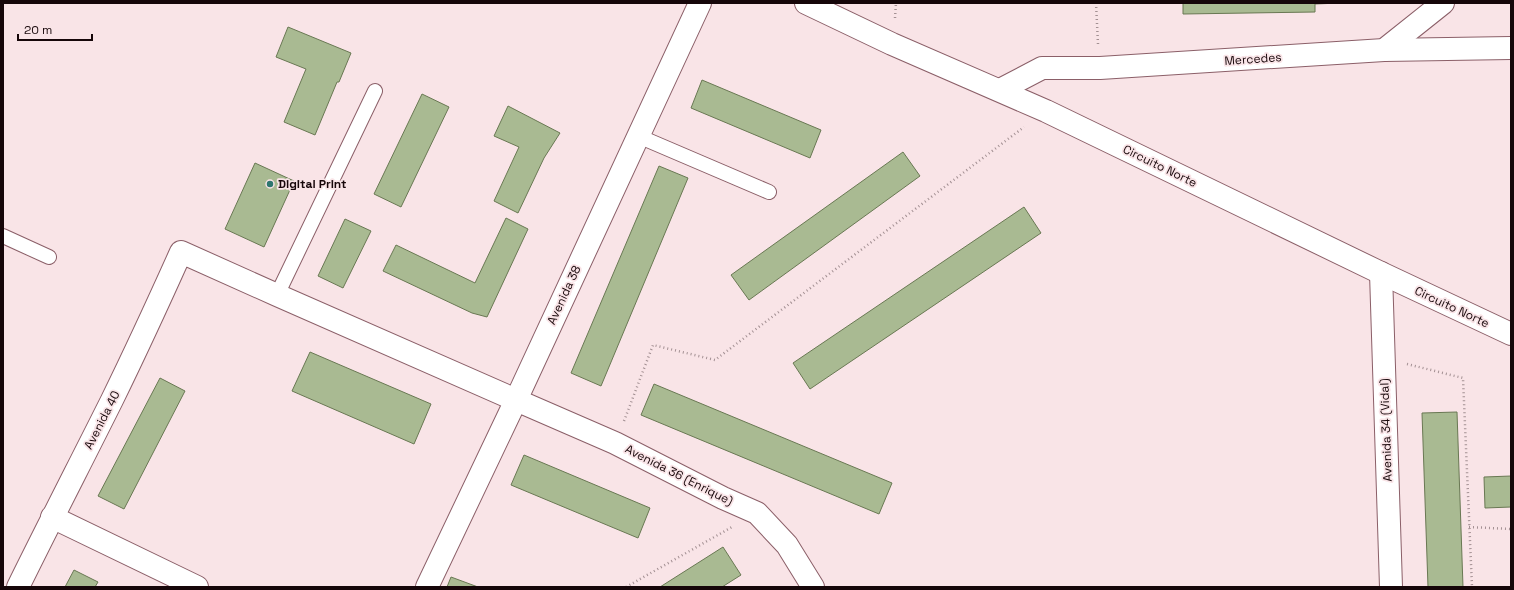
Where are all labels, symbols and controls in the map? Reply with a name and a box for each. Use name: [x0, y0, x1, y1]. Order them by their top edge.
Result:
scale bar: [18, 16, 92, 42]
text: 20 m: [24, 22, 52, 38]
street label: Mercedes: [1224, 49, 1282, 69]
street label: Circuito Norte: [1120, 141, 1200, 191]
place label: Digital Print: [278, 176, 347, 192]
marker: Digital Print: [265, 179, 275, 189]
street label: Avenida 38: [543, 263, 585, 327]
street label: Circuito Norte: [1412, 283, 1492, 331]
street label: Avenida 34 (Vidal): [1376, 378, 1396, 482]
street label: Avenida 40: [80, 388, 124, 452]
street label: Avenida 36 (Enrique): [622, 441, 736, 509]

